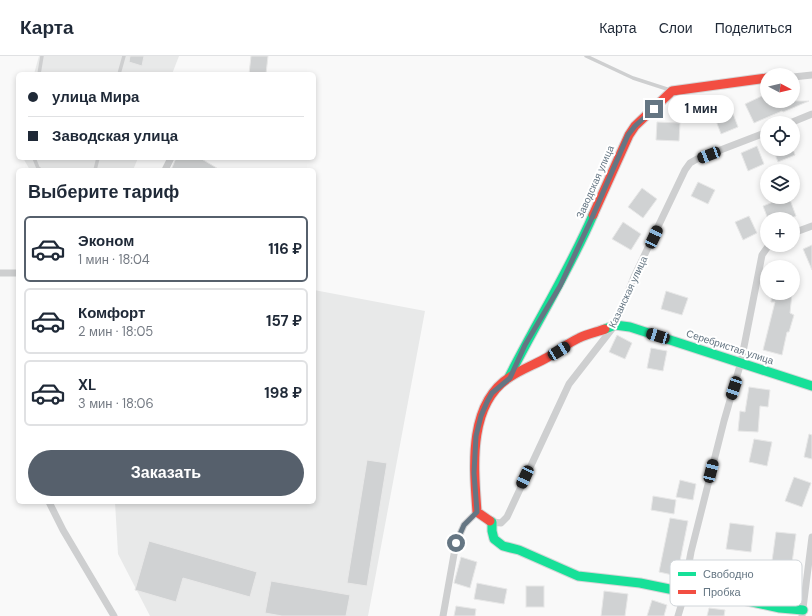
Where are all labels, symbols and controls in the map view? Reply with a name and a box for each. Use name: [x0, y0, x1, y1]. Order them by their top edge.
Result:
text: Карта: [20, 15, 74, 40]
text: Карта: [599, 19, 637, 37]
text: Слои: [659, 19, 693, 37]
text: Поделиться: [715, 19, 792, 37]
north arrow: [760, 68, 800, 108]
map controls: [760, 68, 800, 300]
text: улица Мира: [52, 87, 139, 107]
callout: 1 мин: [668, 95, 734, 123]
route end: [645, 100, 663, 118]
text: 1 мин: [684, 100, 718, 117]
button: locate: [760, 116, 800, 156]
text: Заводская улица: [52, 126, 178, 146]
street label: Заводская улица: [573, 143, 617, 221]
car: [696, 145, 722, 165]
button: layers: [760, 164, 800, 204]
text: Выберите тариф: [28, 180, 179, 204]
button: +: [760, 212, 800, 252]
car: [643, 224, 665, 250]
icon: car: [30, 231, 66, 267]
text: Эконом: [78, 231, 134, 251]
text: 116 ₽: [268, 239, 302, 259]
text: 1 мин · 18:04: [78, 251, 150, 268]
street label: Казанская улица: [606, 254, 650, 330]
button: −: [760, 260, 800, 300]
icon: car: [30, 303, 66, 339]
text: Комфорт: [78, 303, 145, 323]
text: 157 ₽: [266, 311, 302, 331]
text: 2 мин · 18:05: [78, 323, 153, 340]
car: [645, 327, 671, 345]
street label: Серебристая улица: [685, 327, 776, 367]
car: [546, 340, 572, 362]
icon: car: [30, 375, 66, 411]
text: XL: [78, 375, 96, 395]
car: [725, 375, 743, 401]
text: 198 ₽: [264, 383, 302, 403]
text: 3 мин · 18:06: [78, 395, 154, 412]
button: Заказать: [28, 450, 304, 496]
car: [702, 458, 720, 484]
car: [514, 464, 536, 490]
route start: [447, 534, 465, 552]
legend: [670, 560, 802, 606]
text: Свободно: [703, 567, 754, 581]
text: Пробка: [703, 585, 741, 599]

